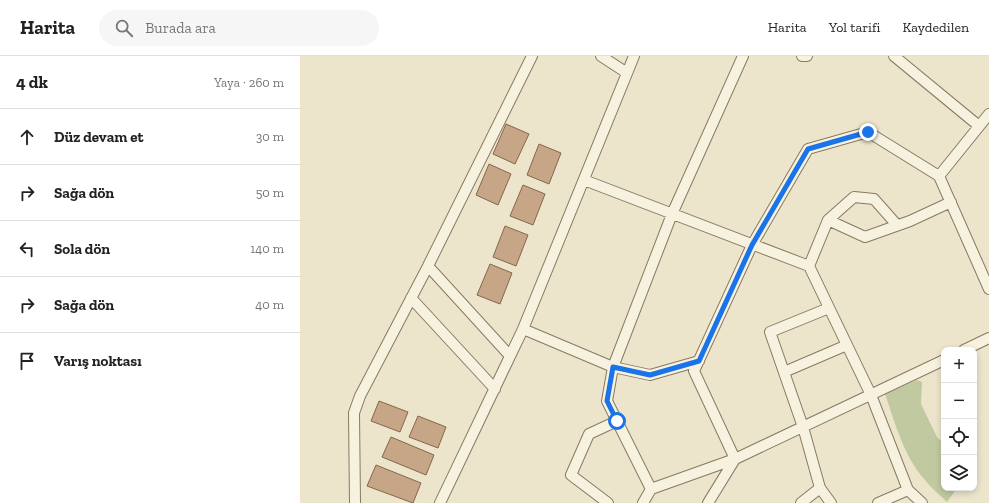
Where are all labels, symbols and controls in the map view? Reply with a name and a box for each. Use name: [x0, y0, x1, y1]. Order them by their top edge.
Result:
search box: [99, 10, 379, 46]
text: Harita: [20, 16, 75, 39]
icon: search: [113, 17, 135, 39]
text: Burada ara: [145, 19, 216, 37]
text: Harita: [768, 19, 807, 36]
text: Yol tarifi: [829, 19, 880, 36]
text: Kaydedilen: [902, 19, 969, 36]
text: 4 dk: [16, 72, 48, 92]
text: Yaya · 260 m: [214, 75, 284, 90]
route end: [859, 123, 877, 141]
icon: ahead: [16, 126, 38, 148]
text: Düz devam et: [54, 128, 143, 146]
text: 30 m: [256, 129, 284, 144]
icon: right: [16, 182, 38, 204]
text: Sağa dön: [54, 184, 114, 202]
text: 50 m: [256, 185, 284, 200]
icon: left: [16, 238, 38, 260]
text: Sola dön: [54, 240, 110, 258]
text: 140 m: [250, 241, 284, 256]
icon: right: [16, 294, 38, 316]
text: Sağa dön: [54, 296, 114, 314]
text: 40 m: [255, 297, 284, 312]
map controls: [941, 347, 977, 491]
button: +: [941, 347, 977, 383]
icon: arrive: [16, 350, 38, 372]
text: Varış noktası: [54, 352, 142, 370]
button: −: [941, 383, 977, 419]
route start: [608, 412, 626, 430]
button: locate: [941, 419, 977, 455]
button: layers: [941, 455, 977, 491]

